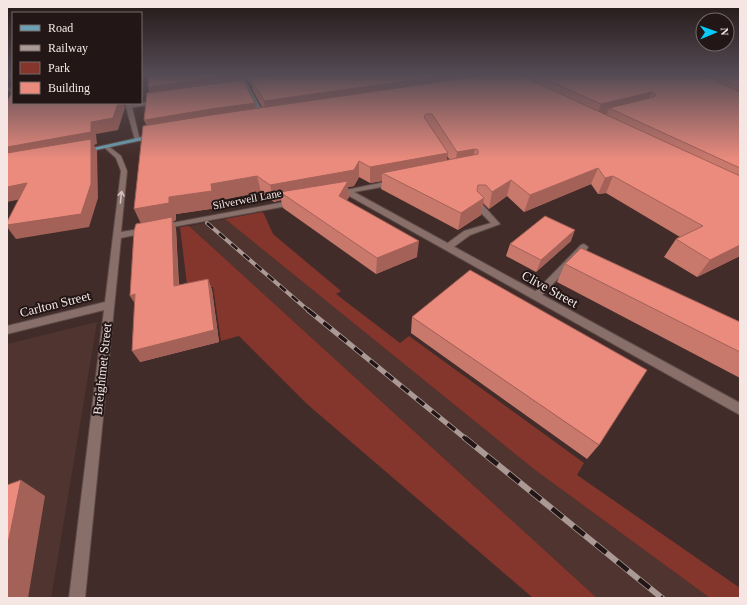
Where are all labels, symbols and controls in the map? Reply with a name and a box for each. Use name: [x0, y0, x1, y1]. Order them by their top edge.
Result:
legend: [12, 12, 142, 104]
north arrow: [695, 12, 735, 52]
text: Road: [48, 21, 73, 35]
text: N: [719, 27, 731, 36]
text: Railway: [48, 41, 88, 55]
text: Park: [48, 61, 70, 75]
text: Building: [48, 81, 90, 95]
street label: Silverwell Lane: [212, 186, 283, 212]
one-way arrow: [117, 191, 124, 204]
street label: Clive Street: [519, 267, 581, 311]
street label: Carlton Street: [18, 288, 92, 320]
street label: Breightmet Street: [90, 322, 114, 416]

